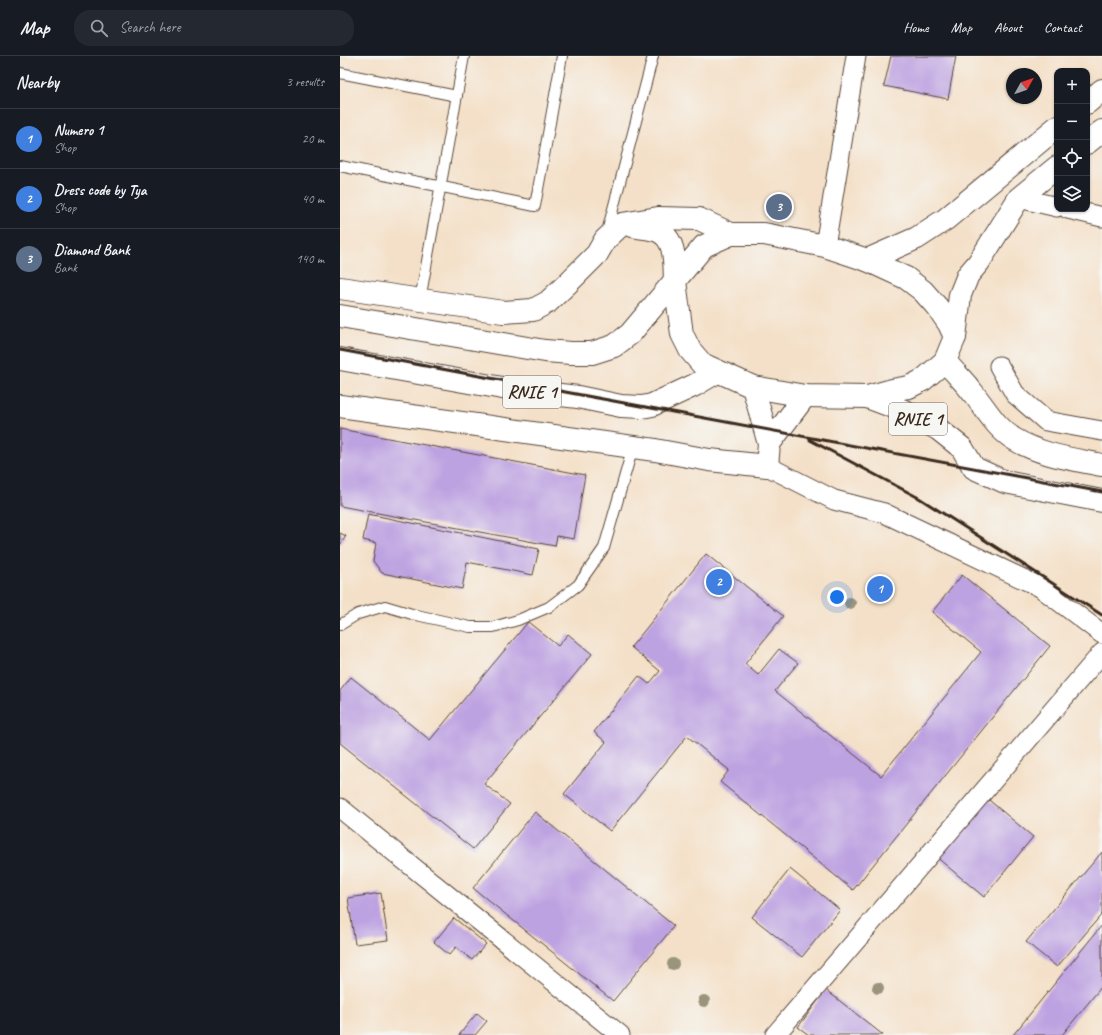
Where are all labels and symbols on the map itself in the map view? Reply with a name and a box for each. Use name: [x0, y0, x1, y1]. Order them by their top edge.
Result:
north arrow: [1006, 68, 1042, 104]
pin: 3: [766, 192, 792, 222]
road number: RNIE 1: [503, 376, 561, 408]
road number: RNIE 1: [889, 403, 947, 435]
pin: 2: [706, 567, 732, 597]
pin: 1: [867, 574, 893, 604]
your location: [827, 587, 847, 607]

